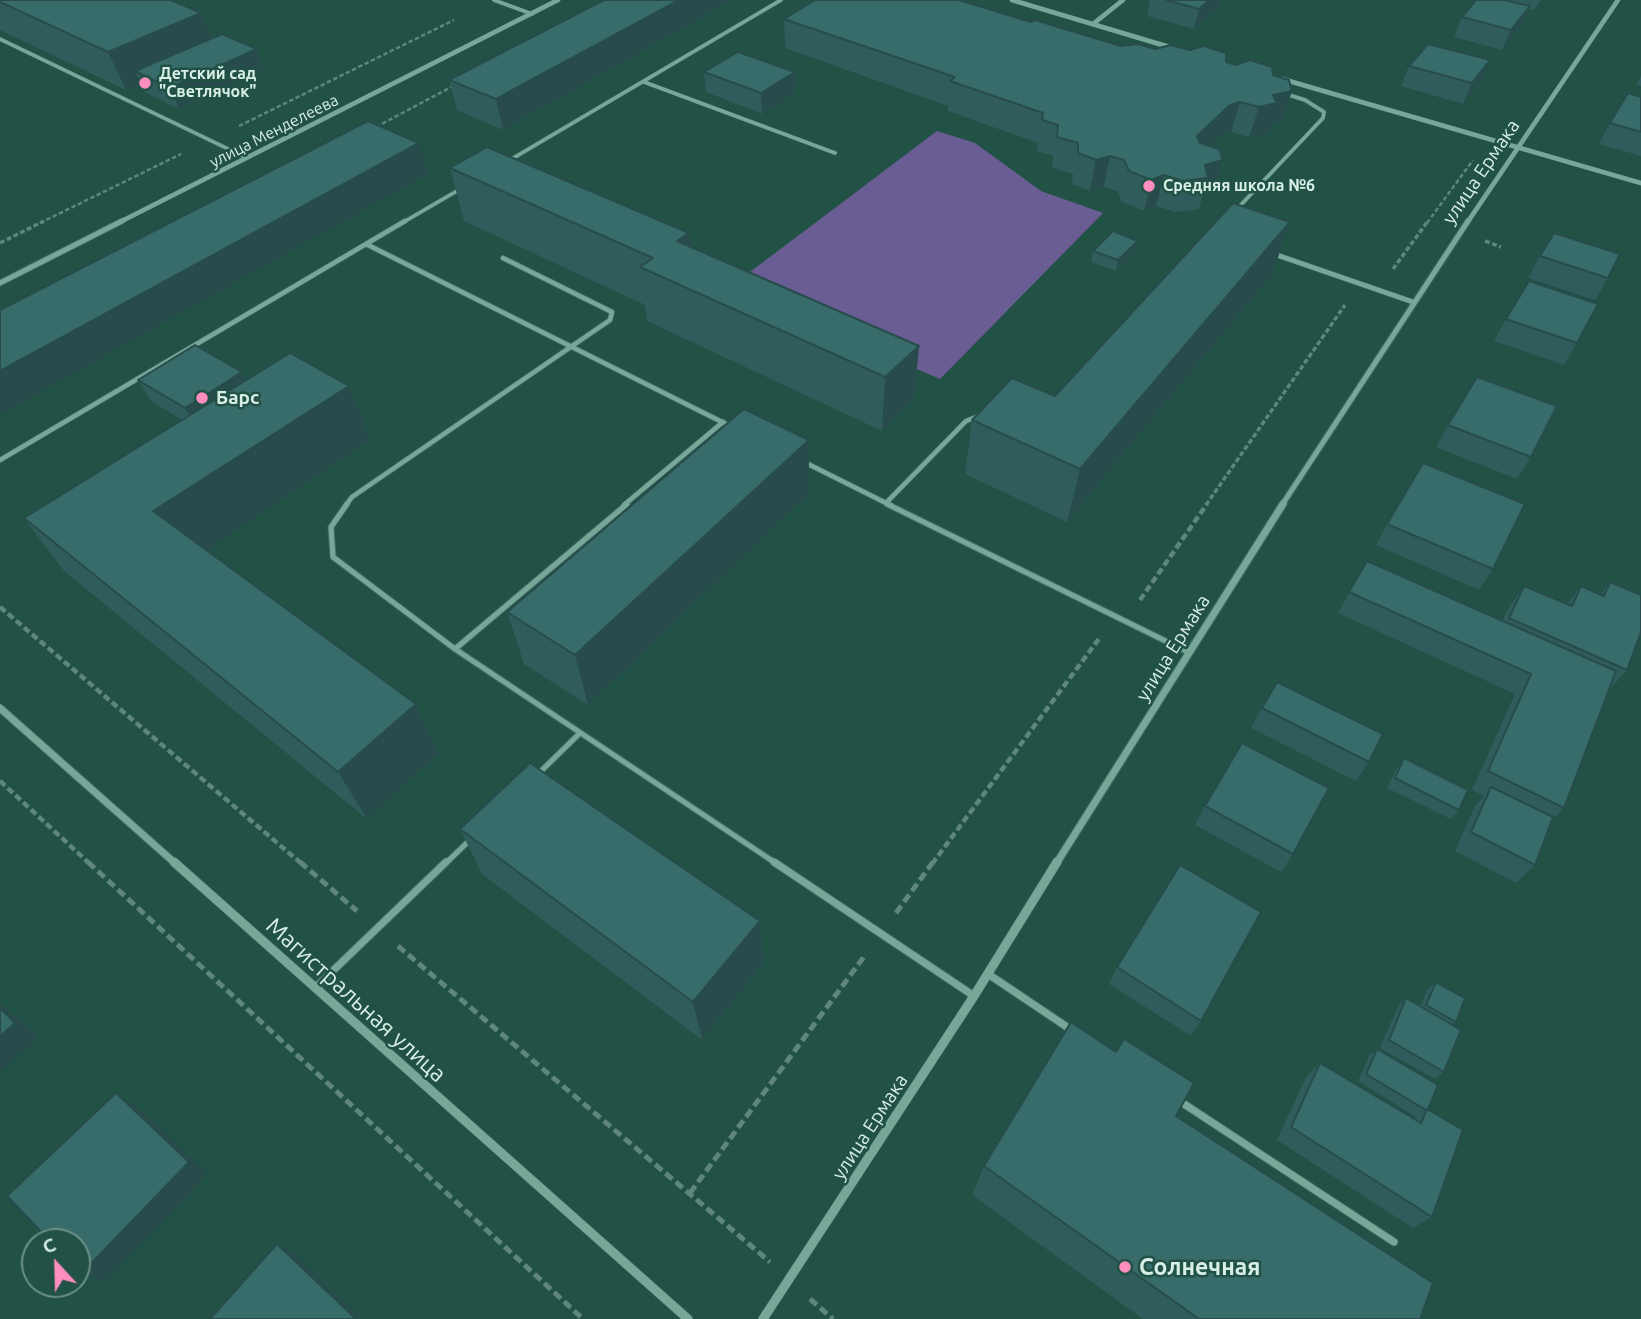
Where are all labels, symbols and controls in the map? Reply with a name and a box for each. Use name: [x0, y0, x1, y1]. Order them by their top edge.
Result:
place label: Детский сад "Светлячок": [159, 64, 256, 102]
marker: Детский сад "Светлячок": [137, 75, 153, 91]
street label: улица Менделеева: [206, 90, 342, 172]
street label: улица Ермака: [1438, 115, 1524, 229]
place label: Средняя школа №6: [1163, 176, 1315, 196]
marker: Средняя школа №6: [1141, 178, 1157, 194]
place label: Барс: [216, 387, 259, 409]
marker: Барс: [194, 390, 210, 406]
street label: улица Ермака: [1131, 591, 1215, 705]
street label: Магистральная улица: [260, 912, 452, 1088]
street label: улица Ермака: [827, 1070, 913, 1184]
north arrow: [21, 1228, 91, 1298]
text: С: [39, 1233, 59, 1258]
place label: Солнечная: [1139, 1253, 1260, 1281]
marker: Солнечная: [1117, 1259, 1133, 1275]

